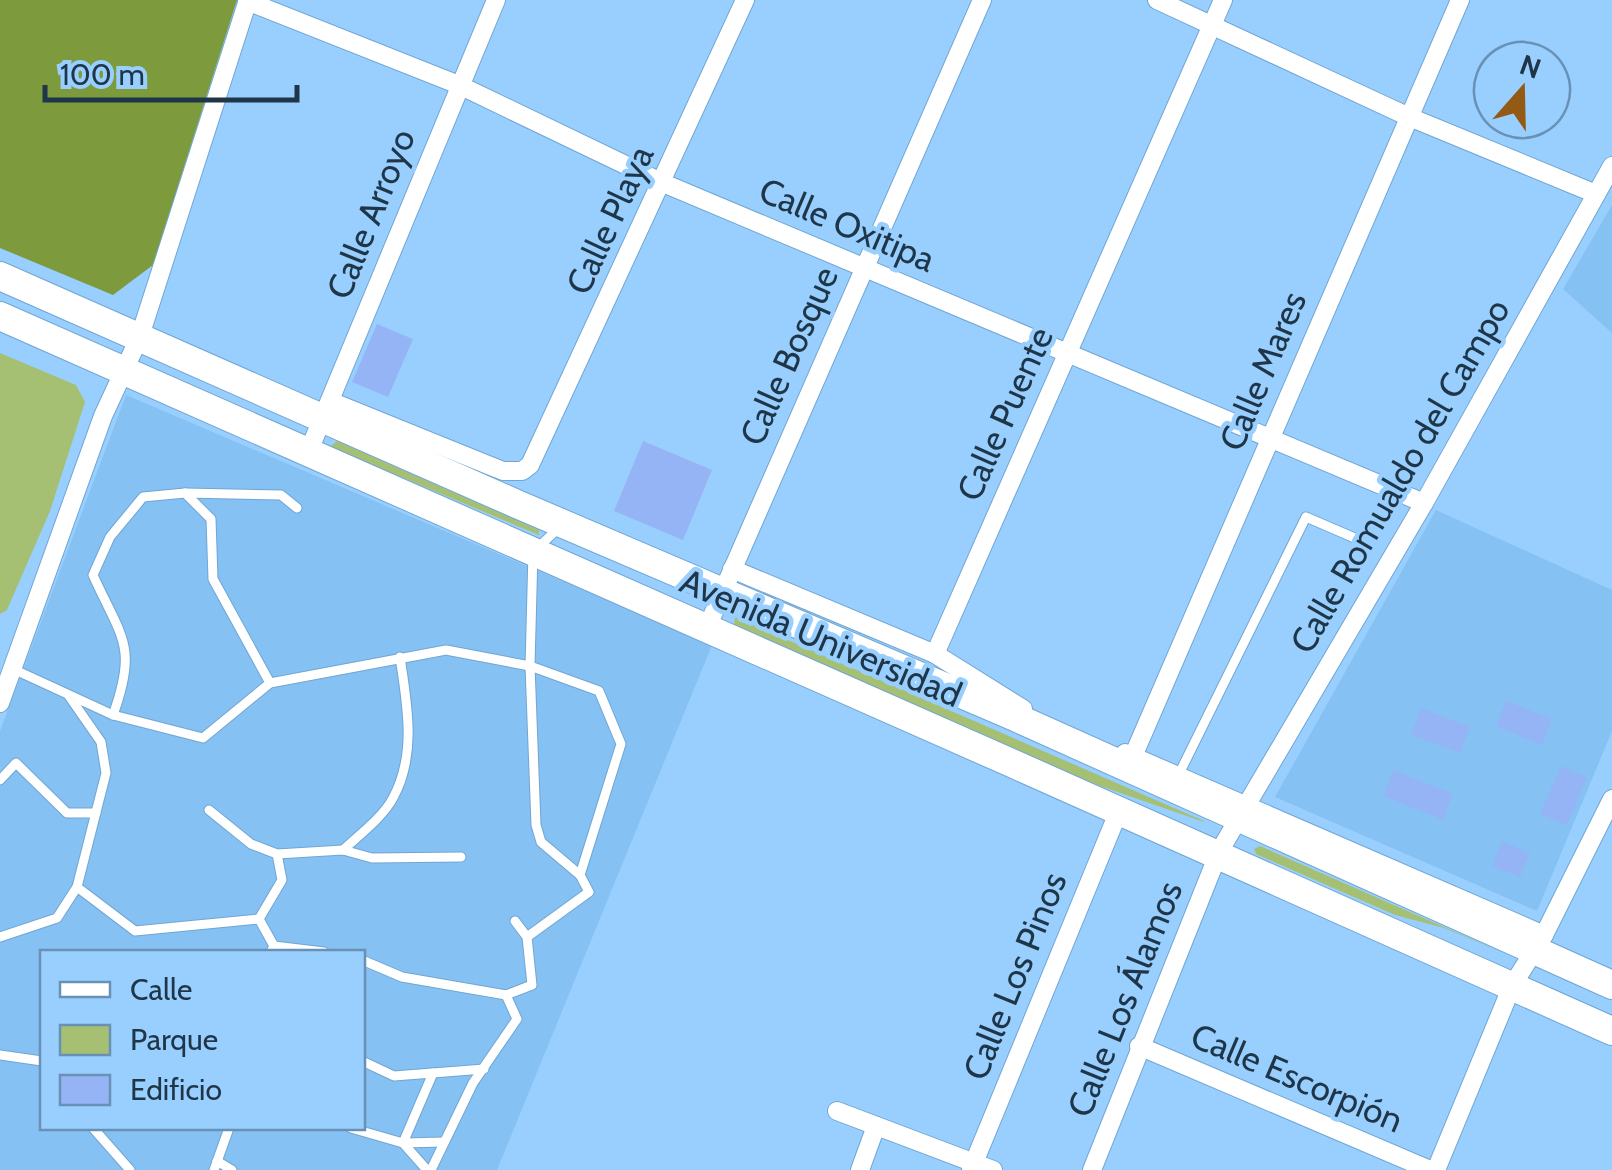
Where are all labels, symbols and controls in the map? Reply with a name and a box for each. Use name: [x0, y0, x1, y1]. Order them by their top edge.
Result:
scale bar: [45, 40, 298, 102]
north arrow: [1472, 40, 1572, 140]
text: N: [1515, 47, 1546, 86]
text: 100 m: [60, 56, 145, 93]
street label: Calle Arroyo: [317, 123, 424, 305]
street label: Calle Playa: [556, 138, 663, 301]
street label: Calle Oxitipa: [753, 168, 942, 281]
street label: Calle Bosque: [730, 260, 847, 452]
street label: Calle Mares: [1210, 285, 1315, 457]
street label: Calle Romualdo del Campo: [1280, 291, 1519, 661]
street label: Calle Puente: [947, 320, 1062, 507]
street label: Avenida Universidad: [674, 559, 968, 716]
street label: Calle Los Pinos: [953, 866, 1076, 1086]
street label: Calle Los Álamos: [1058, 875, 1191, 1123]
legend: [40, 950, 365, 1130]
text: Calle: [130, 971, 192, 1008]
street label: Calle Escorpión: [1185, 1014, 1410, 1141]
text: Parque: [130, 1021, 218, 1058]
text: Edificio: [130, 1071, 222, 1108]

